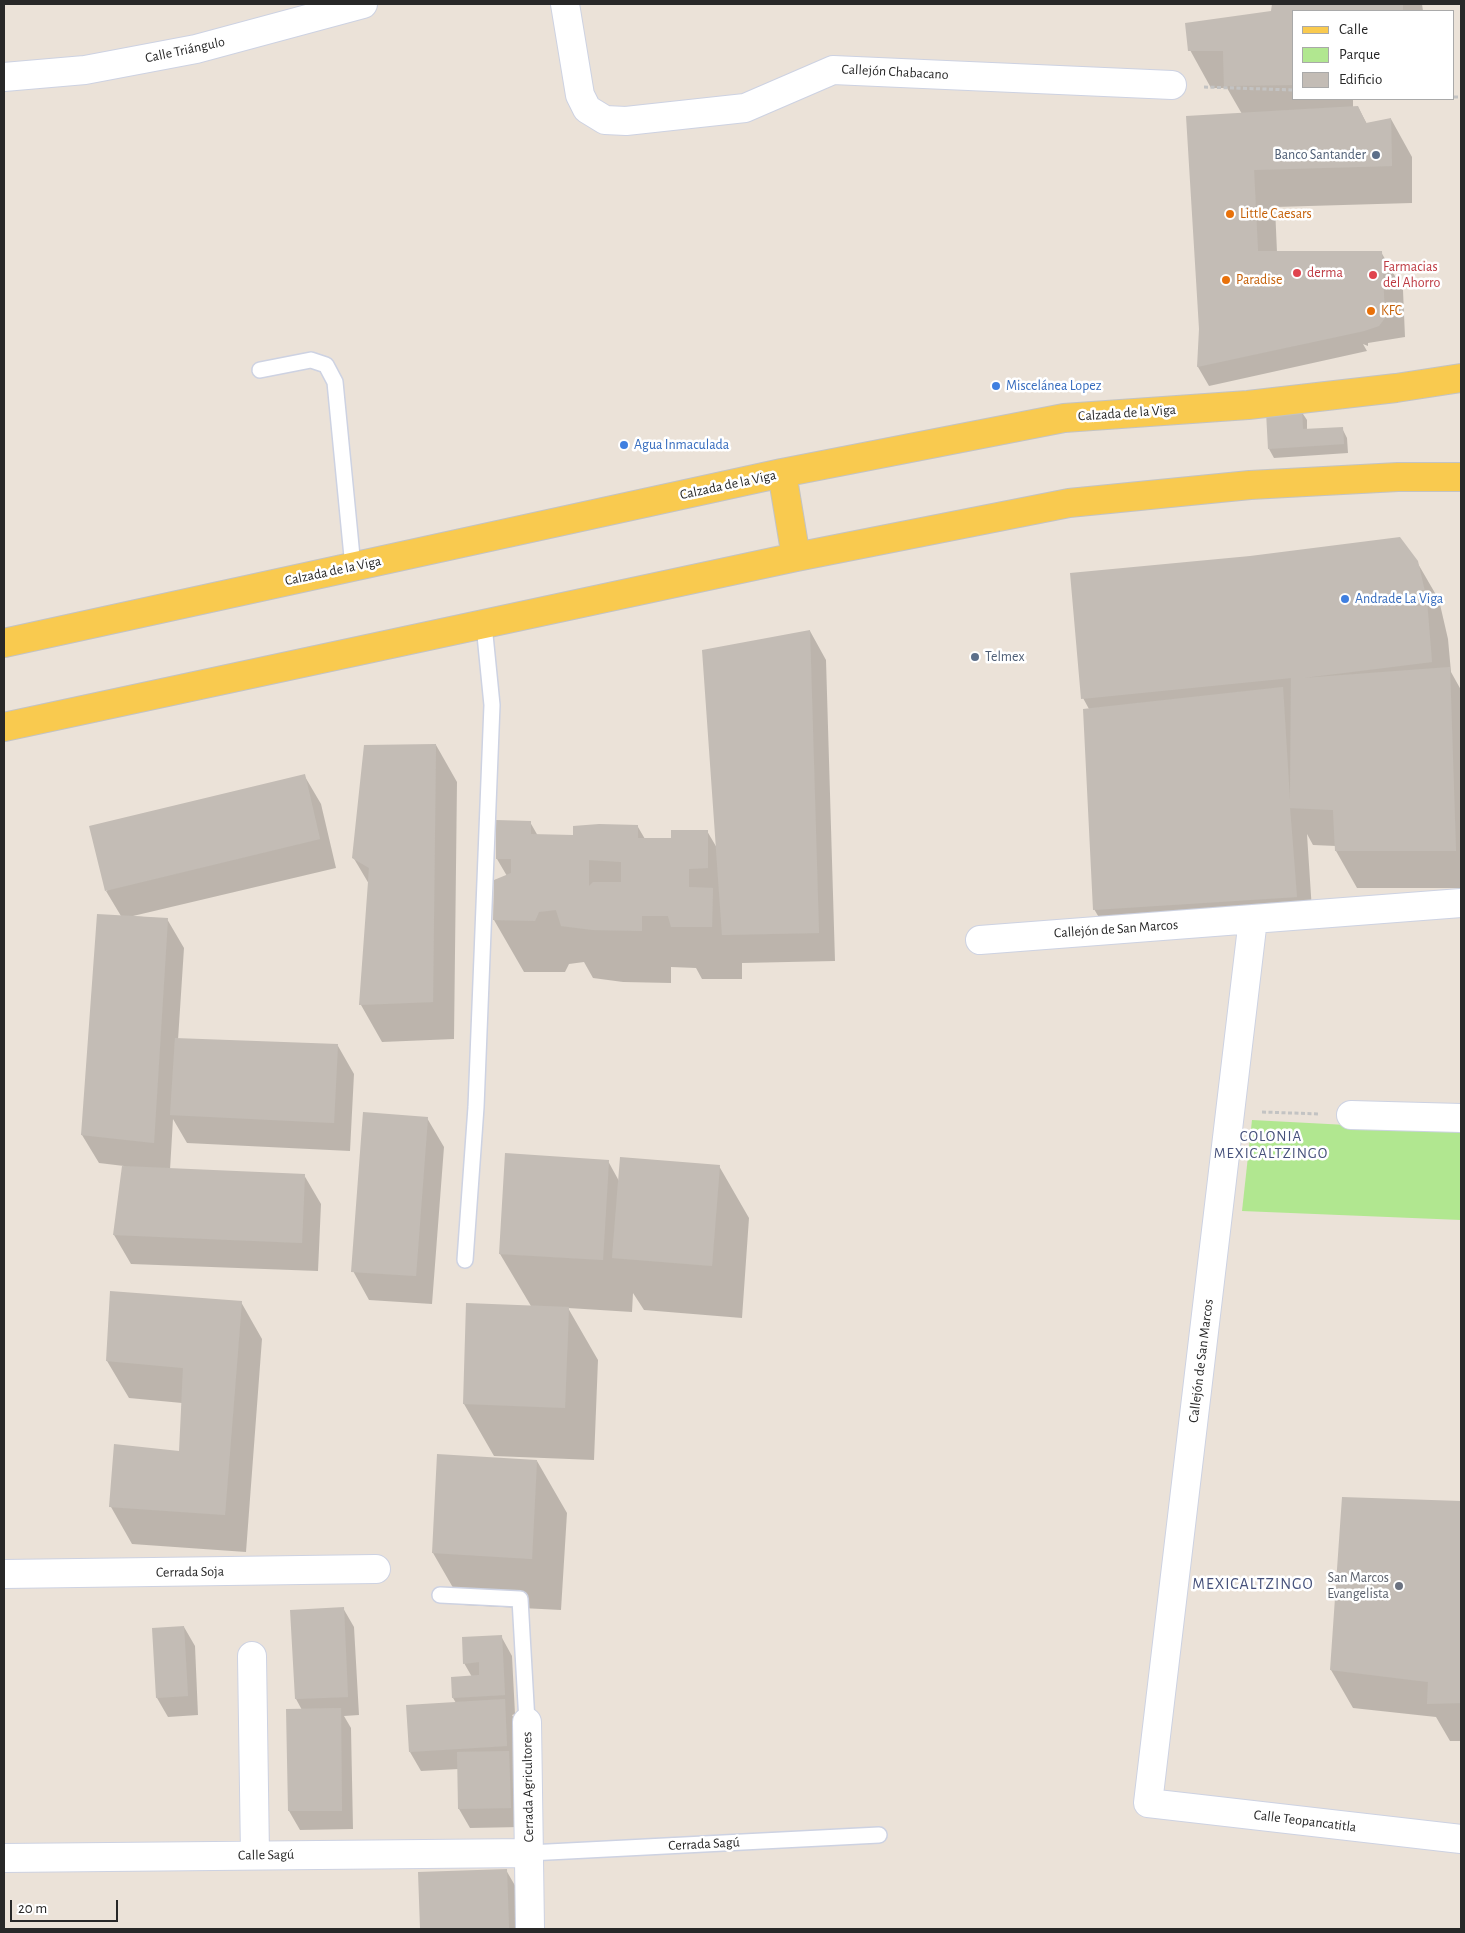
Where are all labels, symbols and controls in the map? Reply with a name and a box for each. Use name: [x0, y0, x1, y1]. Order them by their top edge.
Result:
legend: [1292, 10, 1455, 100]
text: Calle: [1339, 22, 1368, 37]
street label: Calle Triángulo: [144, 33, 226, 67]
text: Parque: [1339, 47, 1380, 62]
street label: Callejón Chabacano: [841, 61, 949, 83]
text: Edificio: [1339, 72, 1382, 87]
place label: Banco Santander: [1274, 147, 1366, 163]
marker: Banco Santander: [1370, 149, 1382, 161]
place label: Little Caesars: [1240, 206, 1312, 222]
marker: Little Caesars: [1224, 208, 1236, 220]
place label: Farmacias del Ahorro: [1383, 259, 1440, 292]
place label: derma: [1307, 265, 1343, 281]
marker: derma: [1291, 267, 1303, 279]
marker: Farmacias del Ahorro: [1367, 269, 1379, 281]
place label: Paradise: [1236, 272, 1282, 288]
marker: Paradise: [1220, 274, 1232, 286]
place label: KFC: [1381, 303, 1402, 319]
marker: KFC: [1365, 305, 1377, 317]
place label: Miscelánea Lopez: [1006, 378, 1102, 394]
marker: Miscelánea Lopez: [990, 380, 1002, 392]
street label: Calzada de la Viga: [1077, 401, 1177, 425]
place label: Agua Inmaculada: [634, 437, 729, 453]
marker: Agua Inmaculada: [618, 439, 630, 451]
street label: Calzada de la Viga: [678, 467, 778, 503]
street label: Calzada de la Viga: [283, 553, 383, 589]
place label: Andrade La Viga: [1355, 591, 1443, 607]
marker: Andrade La Viga: [1339, 593, 1351, 605]
place label: Telmex: [985, 649, 1025, 665]
marker: Telmex: [969, 651, 981, 663]
street label: Callejón de San Marcos: [1053, 916, 1179, 942]
district label: COLONIA MEXICALTZINGO: [1212, 1127, 1330, 1162]
street label: Callejón de San Marcos: [1185, 1298, 1217, 1424]
street label: Cerrada Soja: [156, 1563, 224, 1581]
place label: San Marcos Evangelista: [1327, 1570, 1389, 1602]
district label: MEXICALTZINGO: [1191, 1574, 1315, 1594]
marker: San Marcos Evangelista: [1393, 1580, 1405, 1592]
street label: Cerrada Agricultores: [519, 1731, 537, 1843]
street label: Calle Teopancatitla: [1253, 1806, 1357, 1836]
street label: Cerrada Sagú: [668, 1834, 740, 1854]
street label: Calle Sagú: [238, 1846, 294, 1864]
scale bar: [12, 1890, 120, 1922]
text: 20 m: [18, 1901, 47, 1916]

